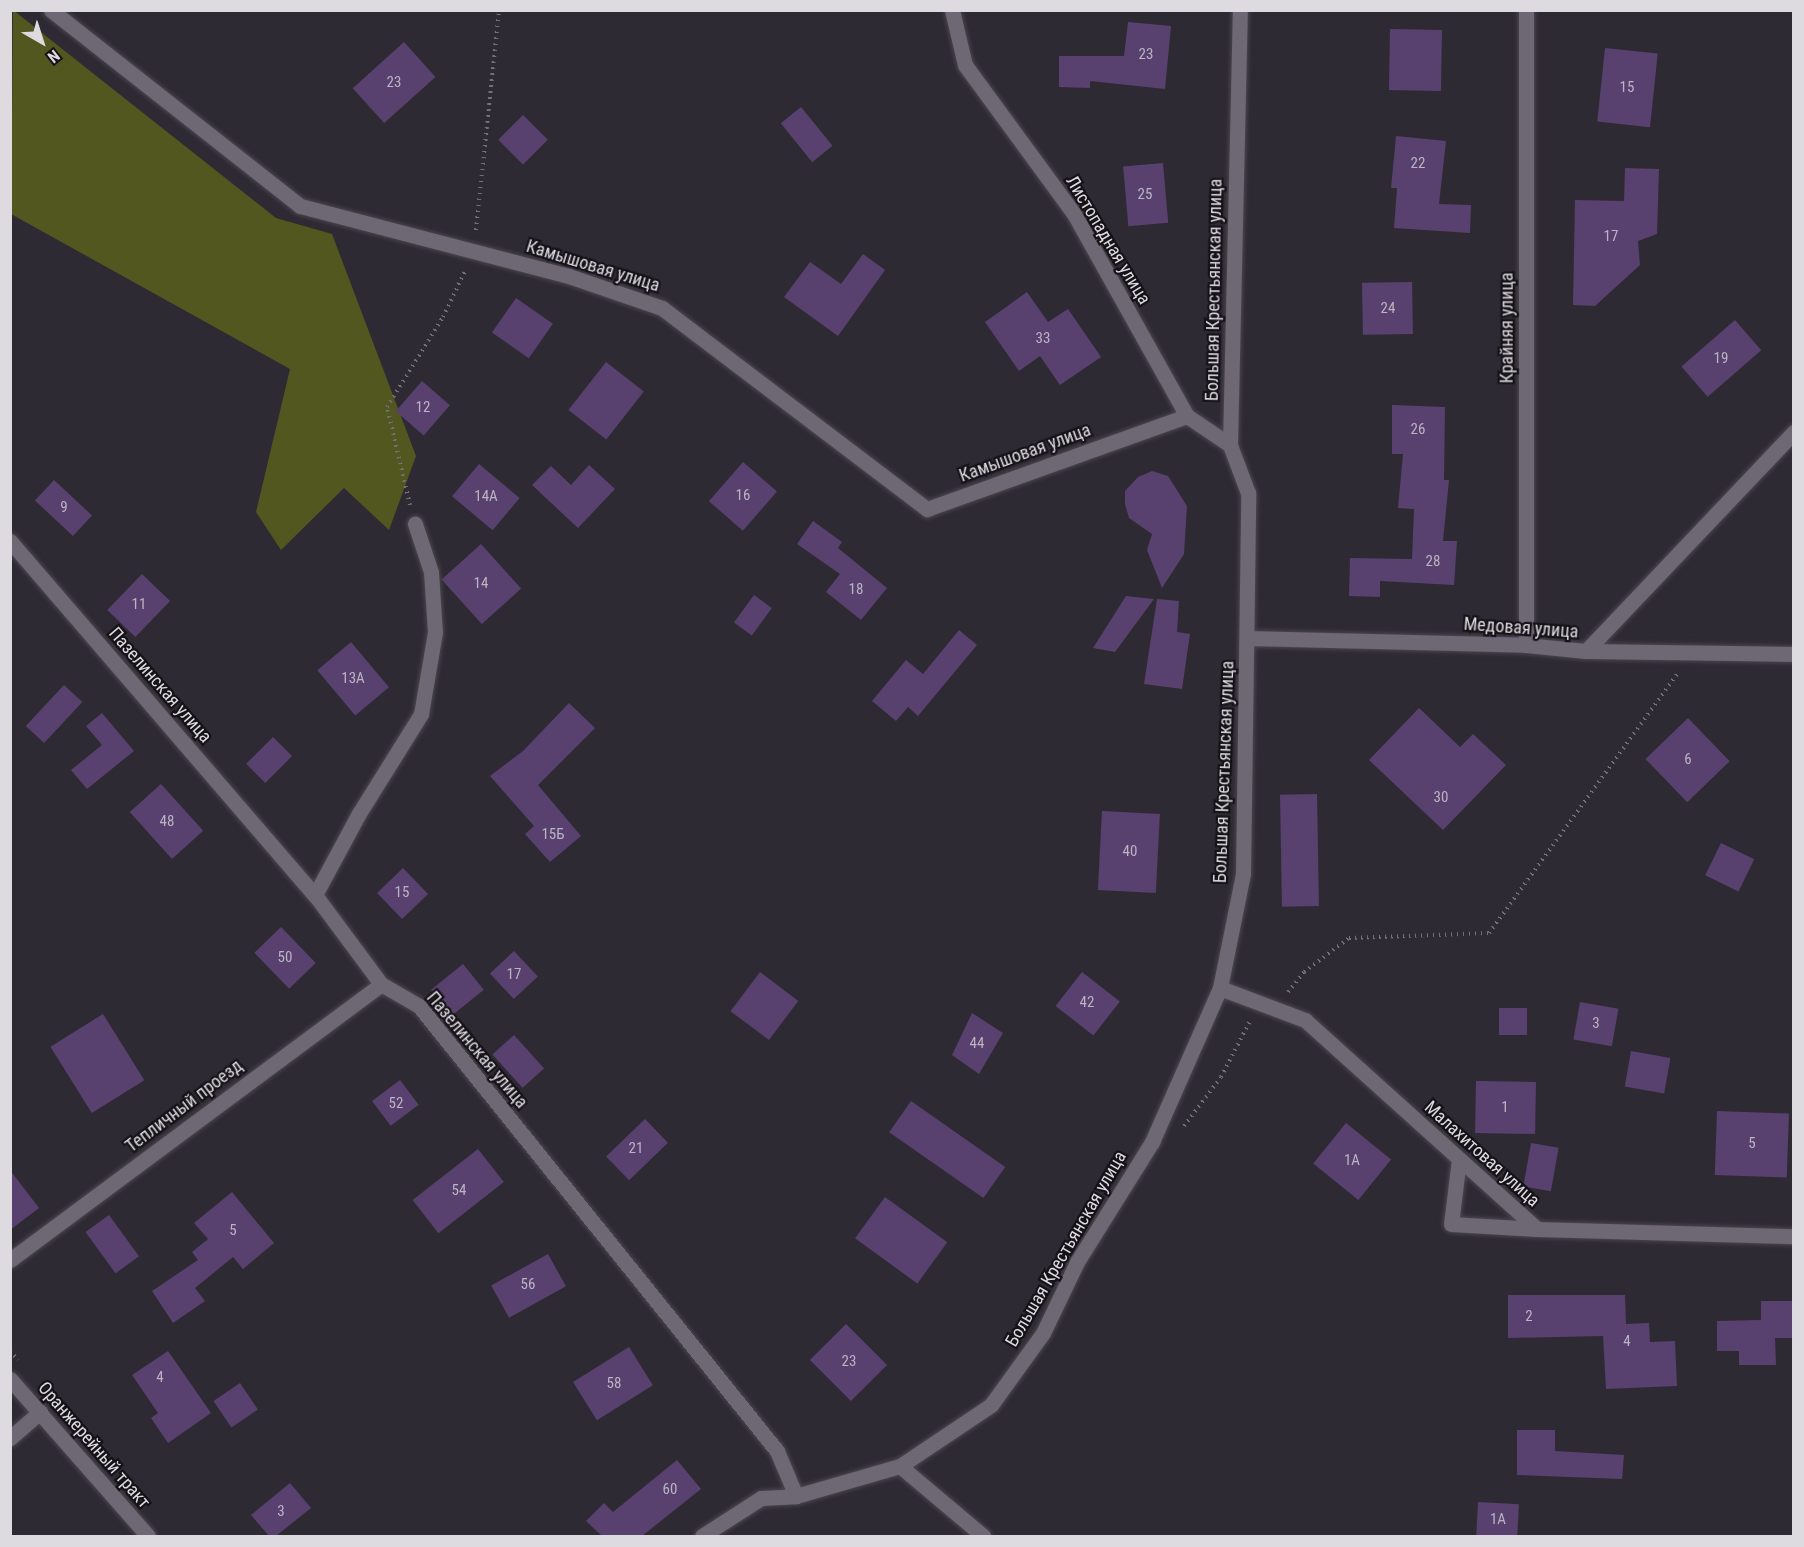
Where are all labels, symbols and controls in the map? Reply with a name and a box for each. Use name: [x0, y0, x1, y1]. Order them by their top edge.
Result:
north arrow: [12, 12, 72, 72]
text: N: [44, 46, 63, 67]
house number: 23: [1139, 46, 1153, 64]
house number: 23: [387, 74, 401, 92]
house number: 15: [1620, 79, 1634, 97]
house number: 22: [1411, 155, 1425, 173]
street label: Листопадная улица: [1061, 172, 1155, 308]
street label: Большая Крестьянская улица: [1201, 179, 1227, 401]
house number: 25: [1138, 186, 1152, 204]
house number: 17: [1604, 228, 1618, 246]
street label: Камышовая улица: [524, 235, 662, 297]
street label: Крайняя улица: [1496, 273, 1518, 383]
house number: 24: [1381, 300, 1395, 318]
house number: 33: [1036, 330, 1050, 348]
house number: 19: [1714, 350, 1728, 368]
house number: 12: [416, 399, 430, 417]
street label: Камышовая улица: [956, 419, 1094, 487]
house number: 26: [1411, 421, 1425, 439]
house number: 16: [736, 487, 750, 505]
house number: 14А: [474, 488, 498, 506]
house number: 9: [60, 499, 68, 517]
house number: 28: [1426, 553, 1440, 571]
house number: 14: [474, 575, 488, 593]
house number: 18: [849, 581, 863, 599]
house number: 11: [132, 596, 146, 614]
street label: Медовая улица: [1463, 613, 1579, 643]
street label: Пазелинская улица: [104, 623, 216, 747]
street label: Большая Крестьянская улица: [1209, 661, 1239, 883]
house number: 13А: [341, 670, 365, 688]
house number: 6: [1684, 751, 1692, 769]
house number: 30: [1434, 789, 1448, 807]
house number: 48: [160, 813, 174, 831]
house number: 15Б: [541, 826, 565, 844]
house number: 40: [1123, 843, 1137, 861]
house number: 15: [395, 884, 409, 902]
house number: 50: [278, 949, 292, 967]
house number: 17: [507, 966, 521, 984]
street label: Пазелинская улица: [422, 987, 532, 1113]
house number: 42: [1080, 994, 1094, 1012]
house number: 3: [1592, 1015, 1600, 1033]
house number: 44: [970, 1035, 984, 1053]
street label: Тепличный проезд: [121, 1055, 247, 1157]
house number: 52: [389, 1095, 403, 1113]
street label: Малахитовая улица: [1420, 1097, 1544, 1211]
house number: 1: [1501, 1099, 1509, 1117]
house number: 5: [1748, 1135, 1756, 1153]
house number: 21: [629, 1140, 643, 1158]
street label: Большая Крестьянская улица: [1001, 1147, 1131, 1351]
house number: 1А: [1344, 1152, 1360, 1170]
house number: 54: [452, 1182, 466, 1200]
house number: 5: [229, 1222, 237, 1240]
house number: 56: [521, 1276, 535, 1294]
house number: 2: [1525, 1308, 1533, 1326]
house number: 4: [1623, 1333, 1631, 1351]
house number: 23: [842, 1353, 856, 1371]
house number: 4: [156, 1369, 164, 1387]
house number: 58: [607, 1375, 621, 1393]
street label: Оранжерейный тракт: [33, 1377, 155, 1513]
house number: 60: [663, 1481, 677, 1499]
house number: 3: [277, 1503, 285, 1521]
house number: 1А: [1490, 1511, 1506, 1529]

